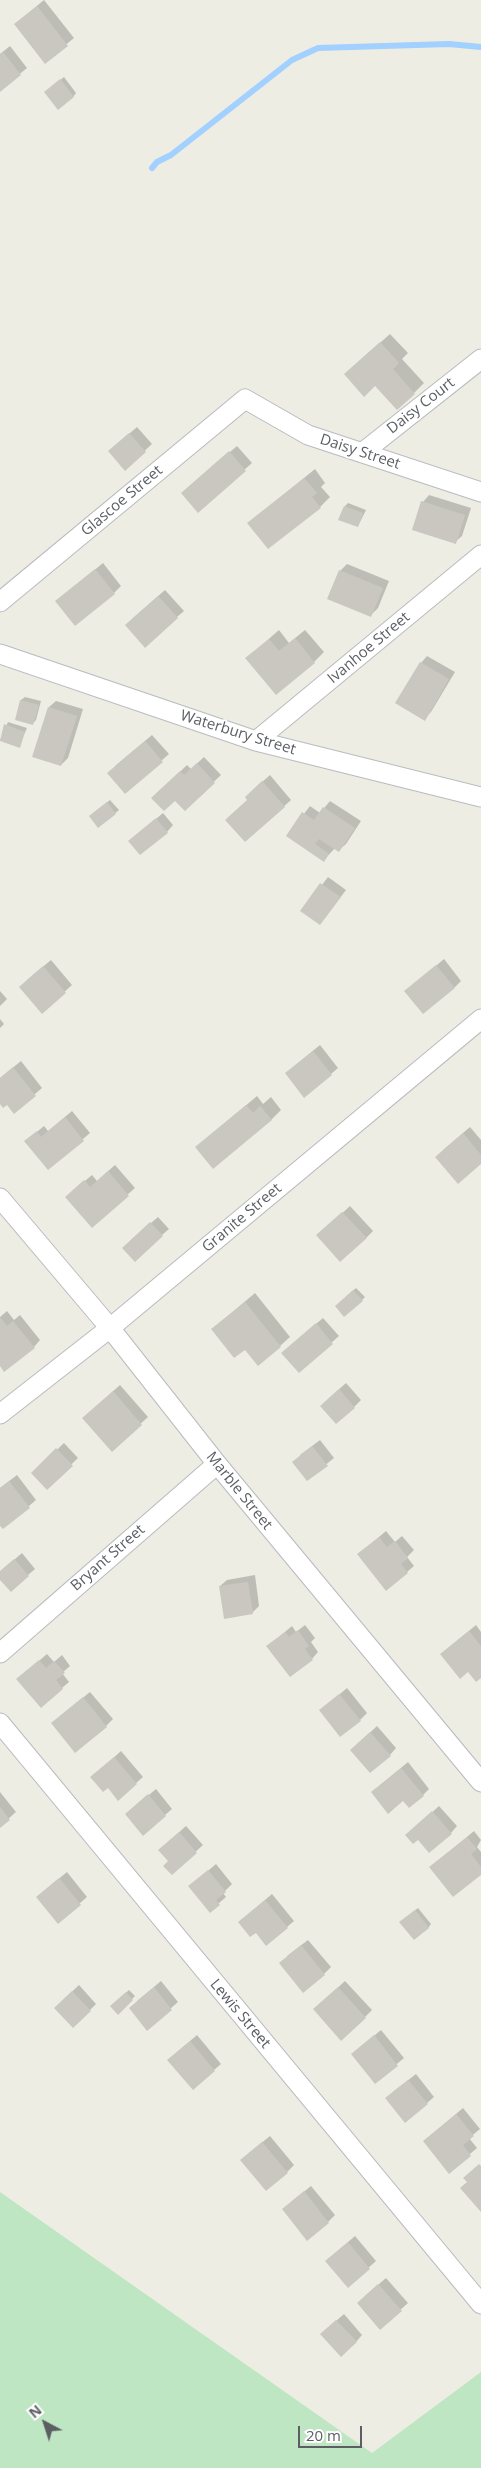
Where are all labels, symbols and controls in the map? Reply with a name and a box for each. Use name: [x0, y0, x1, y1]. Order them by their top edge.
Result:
street label: Daisy Court: [384, 374, 458, 438]
street label: Daisy Street: [318, 431, 402, 473]
street label: Glascoe Street: [78, 462, 166, 540]
street label: Ivanhoe Street: [324, 608, 414, 688]
street label: Waterbury Street: [178, 707, 298, 759]
street label: Granite Street: [199, 1180, 285, 1256]
street label: Marble Street: [202, 1448, 276, 1534]
street label: Bryant Street: [67, 1521, 149, 1595]
street label: Lewis Street: [206, 1976, 274, 2052]
north arrow: [20, 2398, 70, 2448]
text: N: [25, 2400, 46, 2422]
scale bar: [301, 2416, 365, 2448]
text: 20 m: [306, 2425, 341, 2445]

